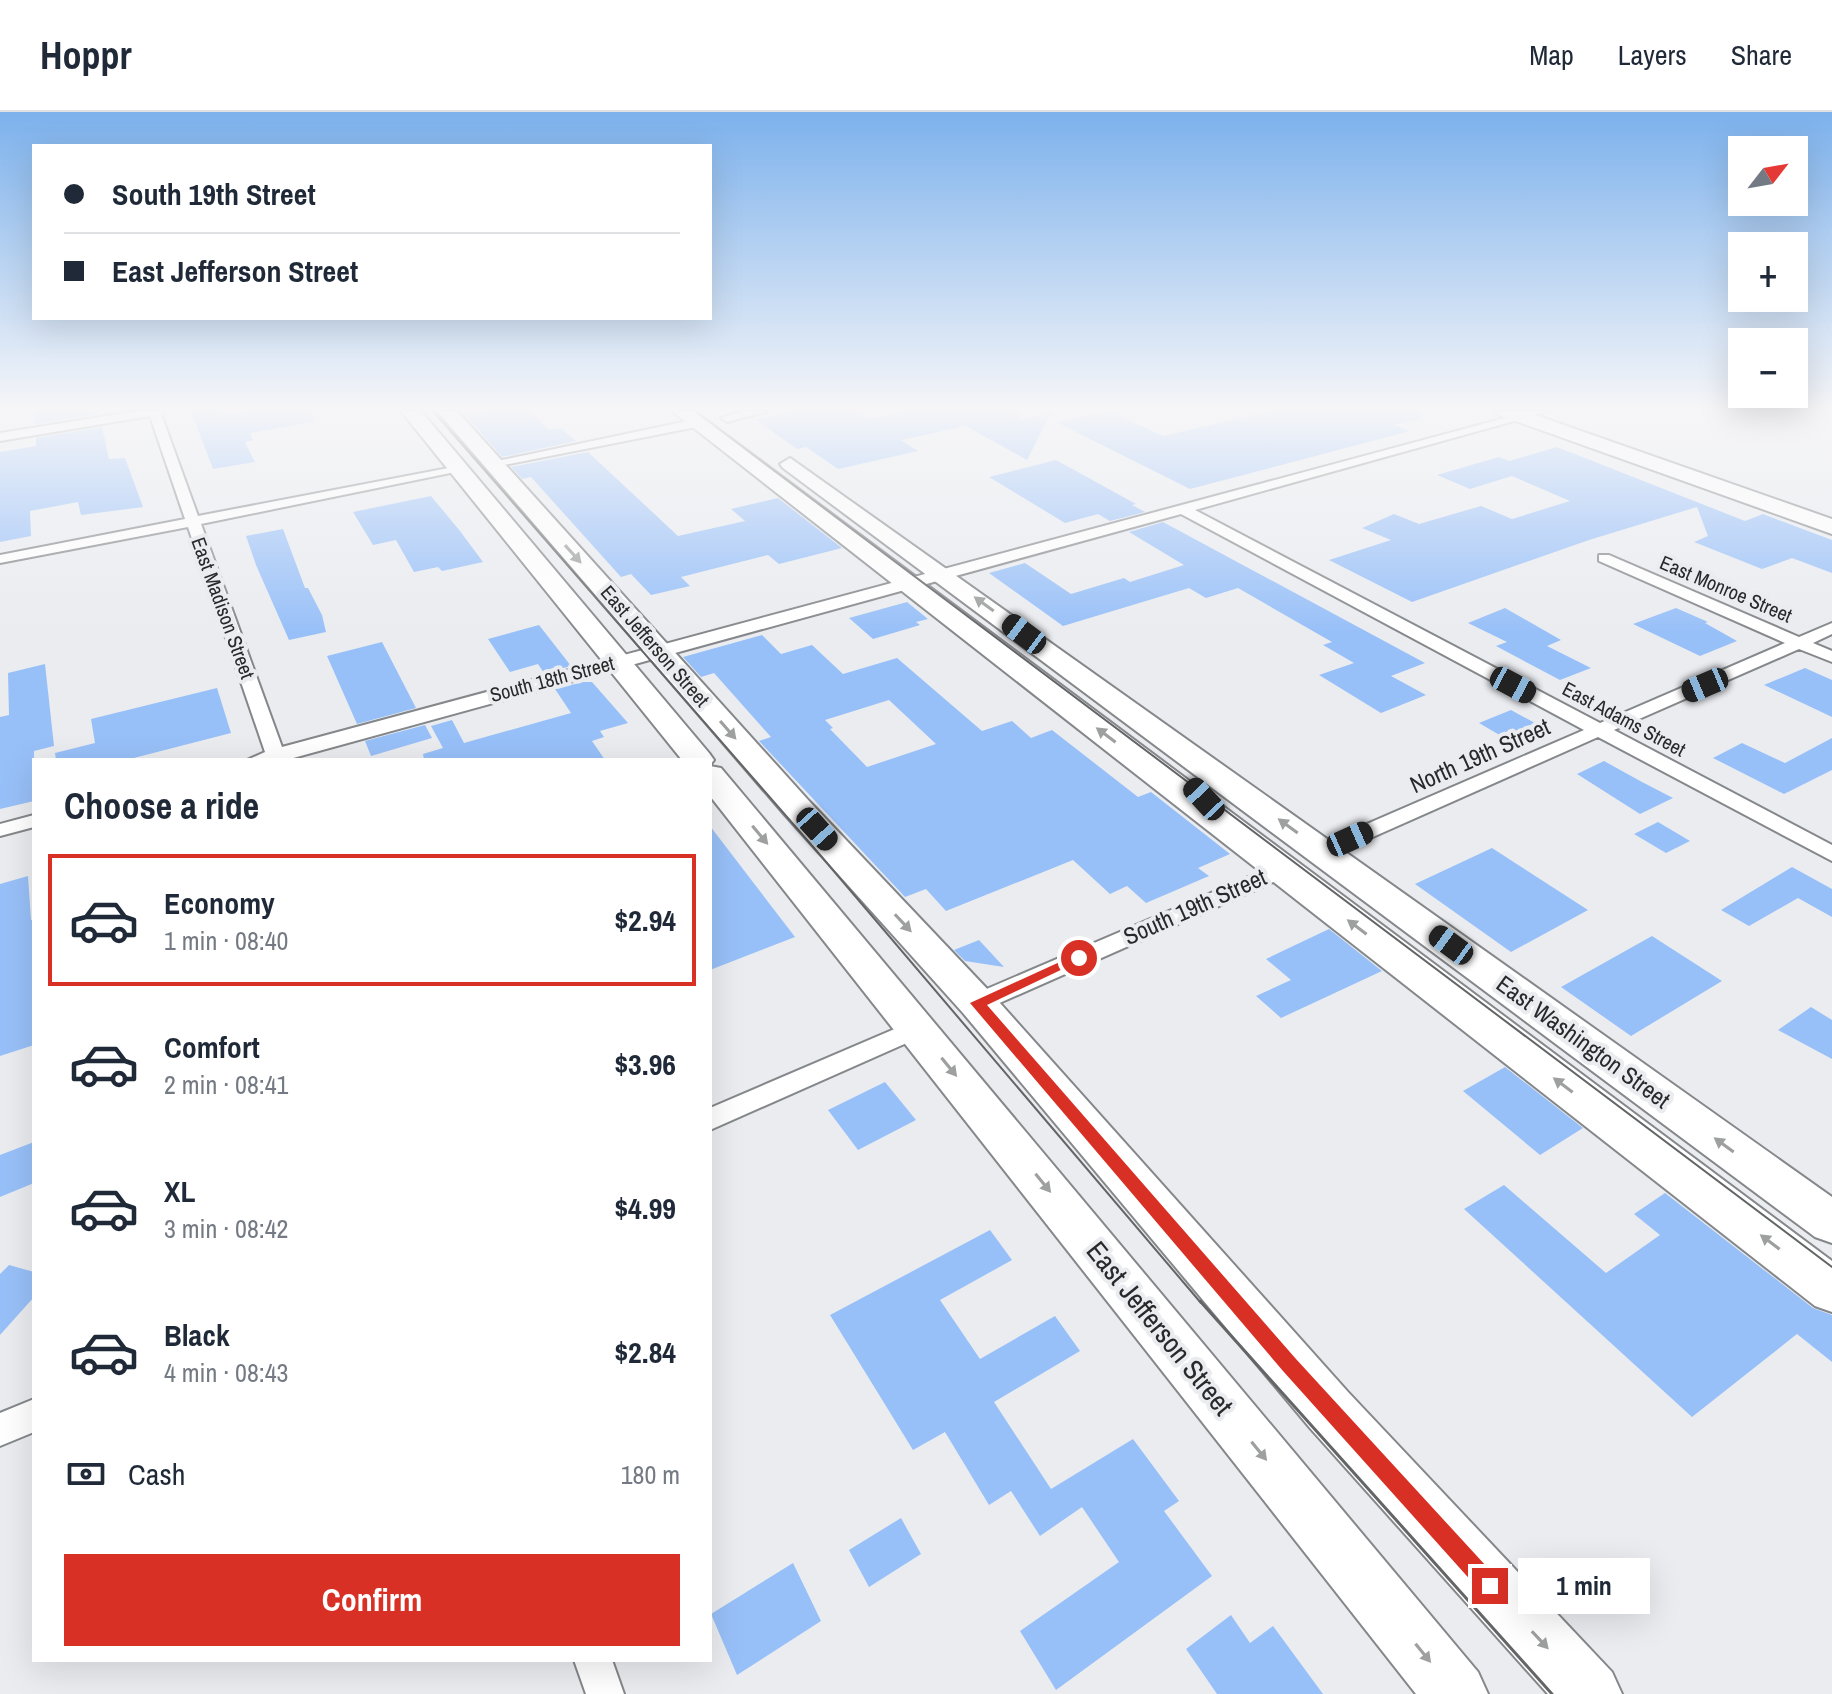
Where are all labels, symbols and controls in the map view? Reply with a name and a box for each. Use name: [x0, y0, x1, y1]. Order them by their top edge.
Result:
text: Hoppr: [40, 30, 132, 81]
text: Map: [1529, 36, 1574, 74]
text: Layers: [1618, 36, 1687, 74]
text: Share: [1731, 36, 1792, 74]
north arrow: [1728, 136, 1808, 216]
map controls: [1728, 136, 1808, 408]
text: South 19th Street: [112, 174, 316, 214]
button: +: [1728, 232, 1808, 312]
text: East Jefferson Street: [112, 251, 358, 291]
button: −: [1728, 328, 1808, 408]
street label: East Madison Street: [185, 533, 262, 683]
one-way arrow: [564, 543, 581, 563]
street label: East Monroe Street: [1656, 549, 1797, 629]
street label: East Jefferson Street: [595, 579, 716, 713]
one-way arrow: [974, 597, 994, 613]
car: [998, 610, 1050, 658]
street label: South 18th Street: [487, 649, 617, 708]
car: [1486, 663, 1540, 707]
car: [1678, 665, 1732, 705]
street label: East Adams Street: [1558, 675, 1691, 763]
street label: North 19th Street: [1405, 710, 1555, 800]
one-way arrow: [719, 719, 736, 739]
one-way arrow: [1095, 728, 1116, 743]
car: [1179, 773, 1229, 825]
text: Choose a ride: [64, 782, 259, 830]
car: [792, 803, 842, 855]
car: [1323, 818, 1377, 860]
one-way arrow: [1277, 819, 1298, 834]
one-way arrow: [751, 825, 768, 845]
street label: South 19th Street: [1118, 860, 1272, 952]
text: Economy: [164, 883, 275, 923]
icon: car: [68, 884, 140, 956]
text: $2.94: [614, 900, 676, 940]
one-way arrow: [893, 913, 911, 932]
one-way arrow: [1346, 920, 1367, 936]
car: [1425, 921, 1477, 969]
text: 1 min · 08:40: [164, 923, 288, 958]
route start: [1061, 940, 1097, 976]
street label: East Washington Street: [1490, 967, 1677, 1115]
text: Comfort: [164, 1027, 260, 1067]
icon: car: [68, 1028, 140, 1100]
text: $3.96: [614, 1044, 676, 1084]
one-way arrow: [940, 1056, 957, 1076]
text: 2 min · 08:41: [164, 1067, 288, 1102]
one-way arrow: [1553, 1077, 1573, 1093]
one-way arrow: [1713, 1137, 1734, 1153]
text: XL: [164, 1171, 195, 1211]
icon: car: [68, 1172, 140, 1244]
one-way arrow: [1034, 1173, 1051, 1193]
text: $4.99: [614, 1188, 676, 1228]
text: 3 min · 08:42: [164, 1211, 288, 1246]
street label: East Jefferson Street: [1078, 1233, 1242, 1423]
one-way arrow: [1760, 1235, 1780, 1251]
text: Black: [164, 1315, 230, 1355]
icon: car: [68, 1316, 140, 1388]
text: $2.84: [614, 1332, 676, 1372]
text: 4 min · 08:43: [164, 1355, 288, 1390]
one-way arrow: [1250, 1440, 1267, 1460]
icon: cash: [64, 1452, 108, 1496]
text: Cash: [128, 1454, 185, 1494]
text: 180 m: [621, 1457, 680, 1492]
button: Confirm: [64, 1554, 680, 1646]
callout: 1 min: [1518, 1558, 1650, 1614]
route end: [1472, 1568, 1508, 1604]
text: 1 min: [1556, 1568, 1612, 1603]
one-way arrow: [1531, 1631, 1549, 1650]
one-way arrow: [1414, 1643, 1430, 1663]

